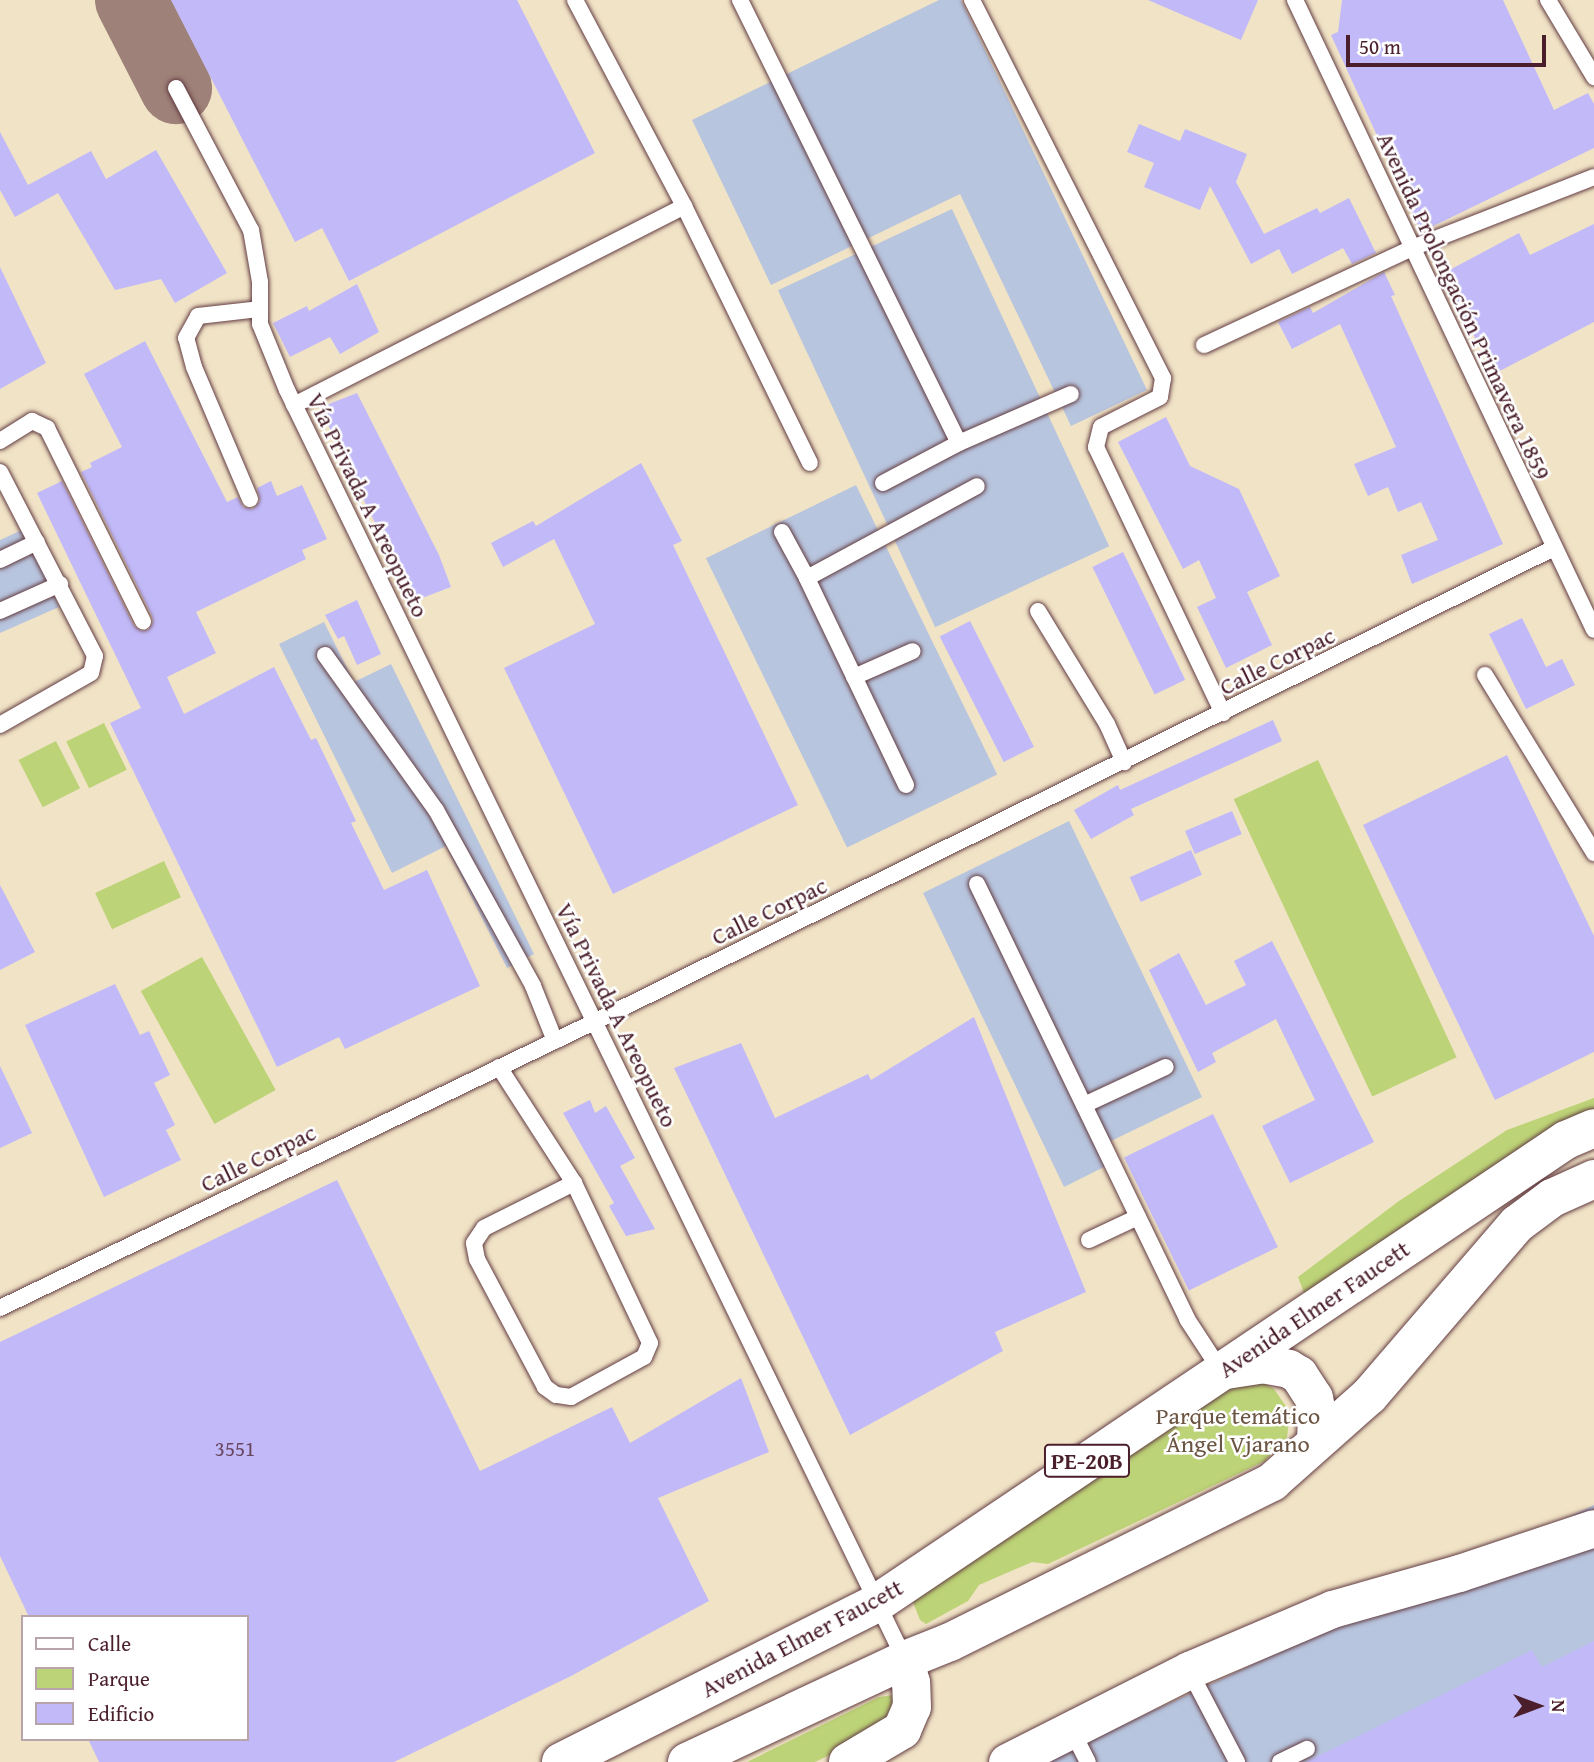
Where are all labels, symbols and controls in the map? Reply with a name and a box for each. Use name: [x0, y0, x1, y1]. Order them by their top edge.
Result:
scale bar: [1349, 21, 1548, 65]
text: 50 m: [1359, 31, 1401, 62]
street label: Avenida Prolongación Primavera 1859: [1371, 128, 1557, 484]
street label: Vía Privada A Areopueto: [301, 388, 435, 622]
street label: Calle Corpac: [1215, 621, 1339, 701]
street label: Calle Corpac: [707, 871, 831, 951]
street label: Vía Privada A Areopueto: [550, 898, 684, 1132]
street label: Calle Corpac: [196, 1118, 320, 1198]
street label: Avenida Elmer Faucett: [1213, 1234, 1415, 1384]
park label: Parque temático Ángel Vjarano: [1156, 1402, 1320, 1458]
house number: 3551: [215, 1436, 255, 1462]
road number: PE-20B: [1043, 1442, 1131, 1480]
street label: Avenida Elmer Faucett: [696, 1573, 908, 1703]
legend: [21, 1615, 248, 1741]
text: Calle: [88, 1628, 131, 1659]
text: Parque: [88, 1663, 150, 1694]
north arrow: [1503, 1671, 1573, 1741]
text: Edificio: [88, 1698, 154, 1729]
text: N: [1545, 1700, 1573, 1712]

